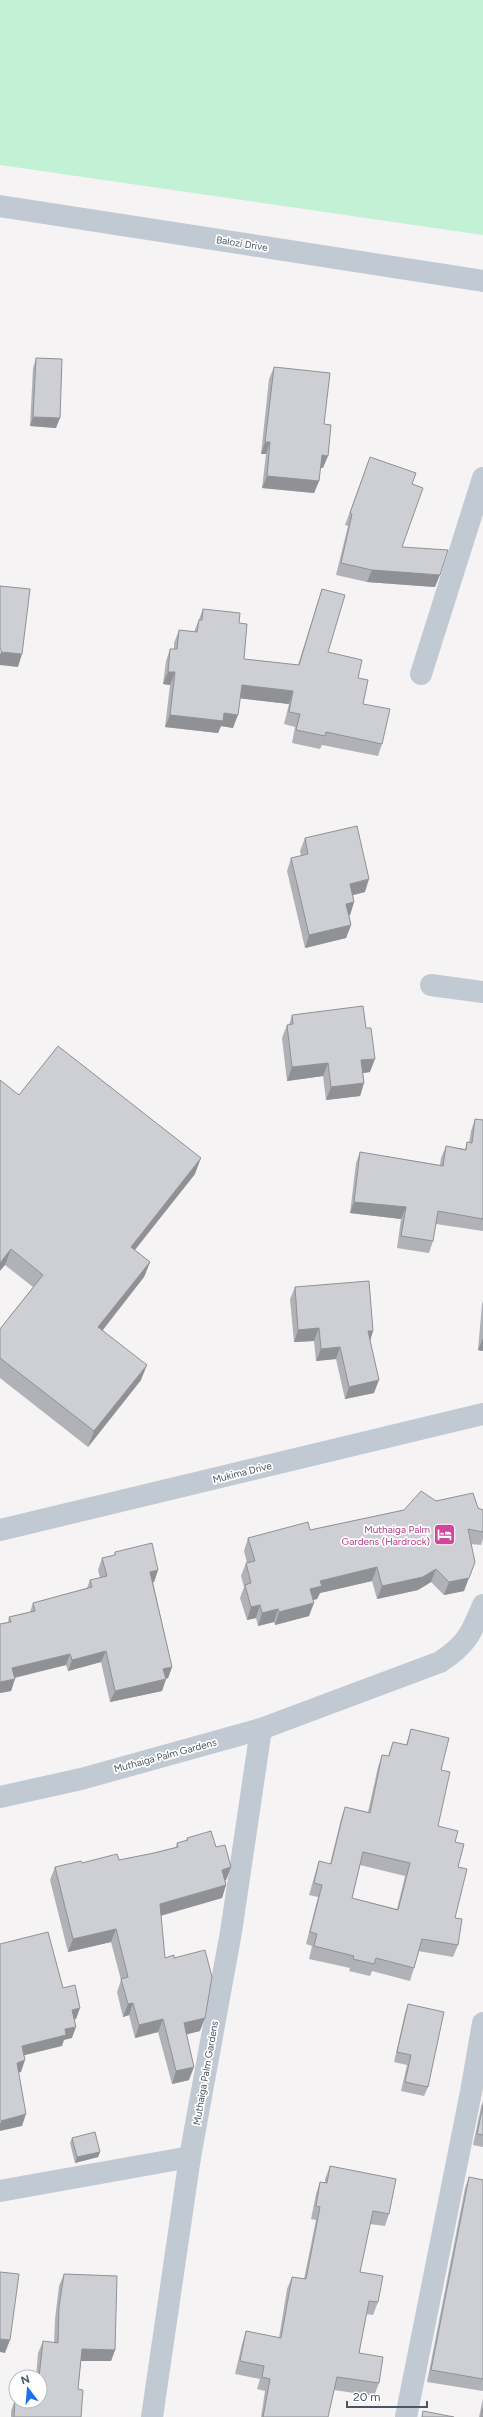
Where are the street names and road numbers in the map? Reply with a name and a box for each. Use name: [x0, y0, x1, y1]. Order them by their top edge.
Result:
street label: Balozi Drive: [215, 233, 269, 254]
street label: Mukima Drive: [211, 1459, 274, 1486]
street label: Muthaiga Palm Gardens: [112, 1735, 218, 1775]
street label: Muthaiga Palm Gardens: [190, 2019, 221, 2126]

